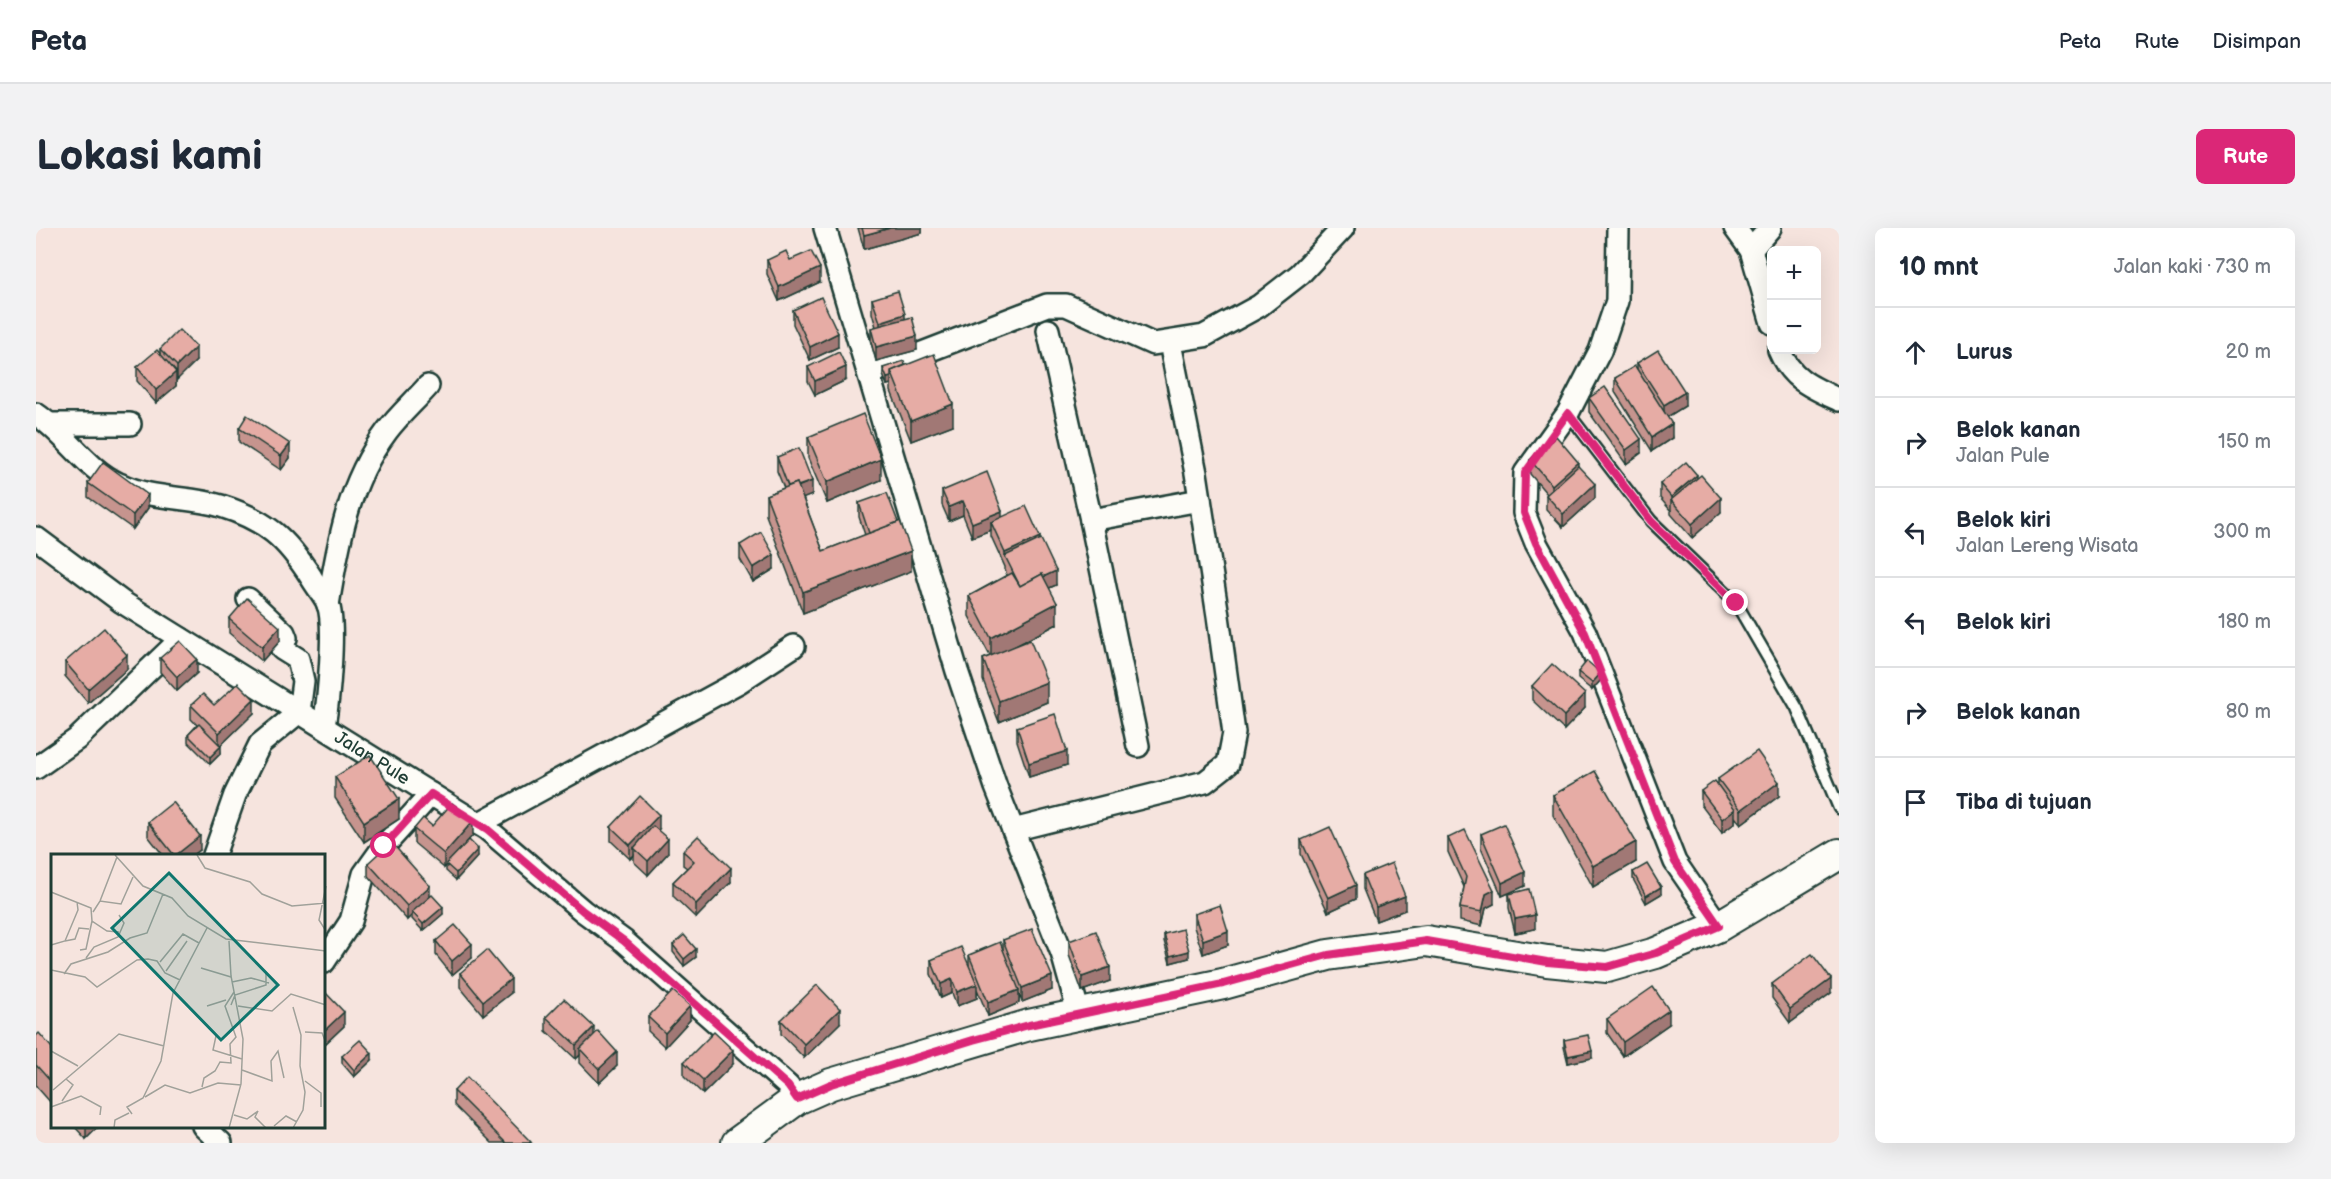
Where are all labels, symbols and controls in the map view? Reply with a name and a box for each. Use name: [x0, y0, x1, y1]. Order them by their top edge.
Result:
text: Peta: [30, 25, 87, 58]
text: Peta: [2059, 29, 2101, 54]
text: Rute: [2134, 29, 2179, 54]
text: Disimpan: [2212, 29, 2301, 54]
button: Rute: [2196, 129, 2295, 184]
text: Lokasi kami: [36, 131, 262, 182]
map controls: [1767, 246, 1821, 354]
button: +: [1767, 246, 1821, 300]
text: 10 mnt: [1899, 252, 1979, 283]
text: Jalan kaki · 730 m: [2114, 255, 2271, 279]
button: −: [1767, 300, 1821, 354]
icon: ahead: [1899, 336, 1932, 369]
text: Lurus: [1956, 339, 2012, 366]
text: 20 m: [2226, 340, 2271, 364]
text: Belok kanan: [1956, 417, 2081, 444]
icon: right: [1899, 426, 1932, 459]
text: 150 m: [2218, 430, 2271, 454]
text: Jalan Pule: [1956, 444, 2050, 468]
text: Belok kiri: [1956, 507, 2051, 534]
icon: left: [1899, 516, 1932, 549]
text: 300 m: [2213, 520, 2271, 544]
text: Jalan Lereng Wisata: [1956, 534, 2139, 558]
route end: [1722, 589, 1748, 615]
icon: left: [1899, 606, 1932, 639]
text: Belok kiri: [1956, 609, 2051, 636]
text: 180 m: [2218, 610, 2271, 634]
icon: right: [1899, 696, 1932, 729]
text: Belok kanan: [1956, 699, 2081, 726]
text: 80 m: [2226, 700, 2271, 724]
street label: Jalan Pule: [331, 727, 414, 789]
icon: arrive: [1899, 786, 1932, 819]
text: Tiba di tujuan: [1956, 789, 2092, 816]
route start: [370, 832, 396, 858]
inset map: [51, 854, 326, 1128]

